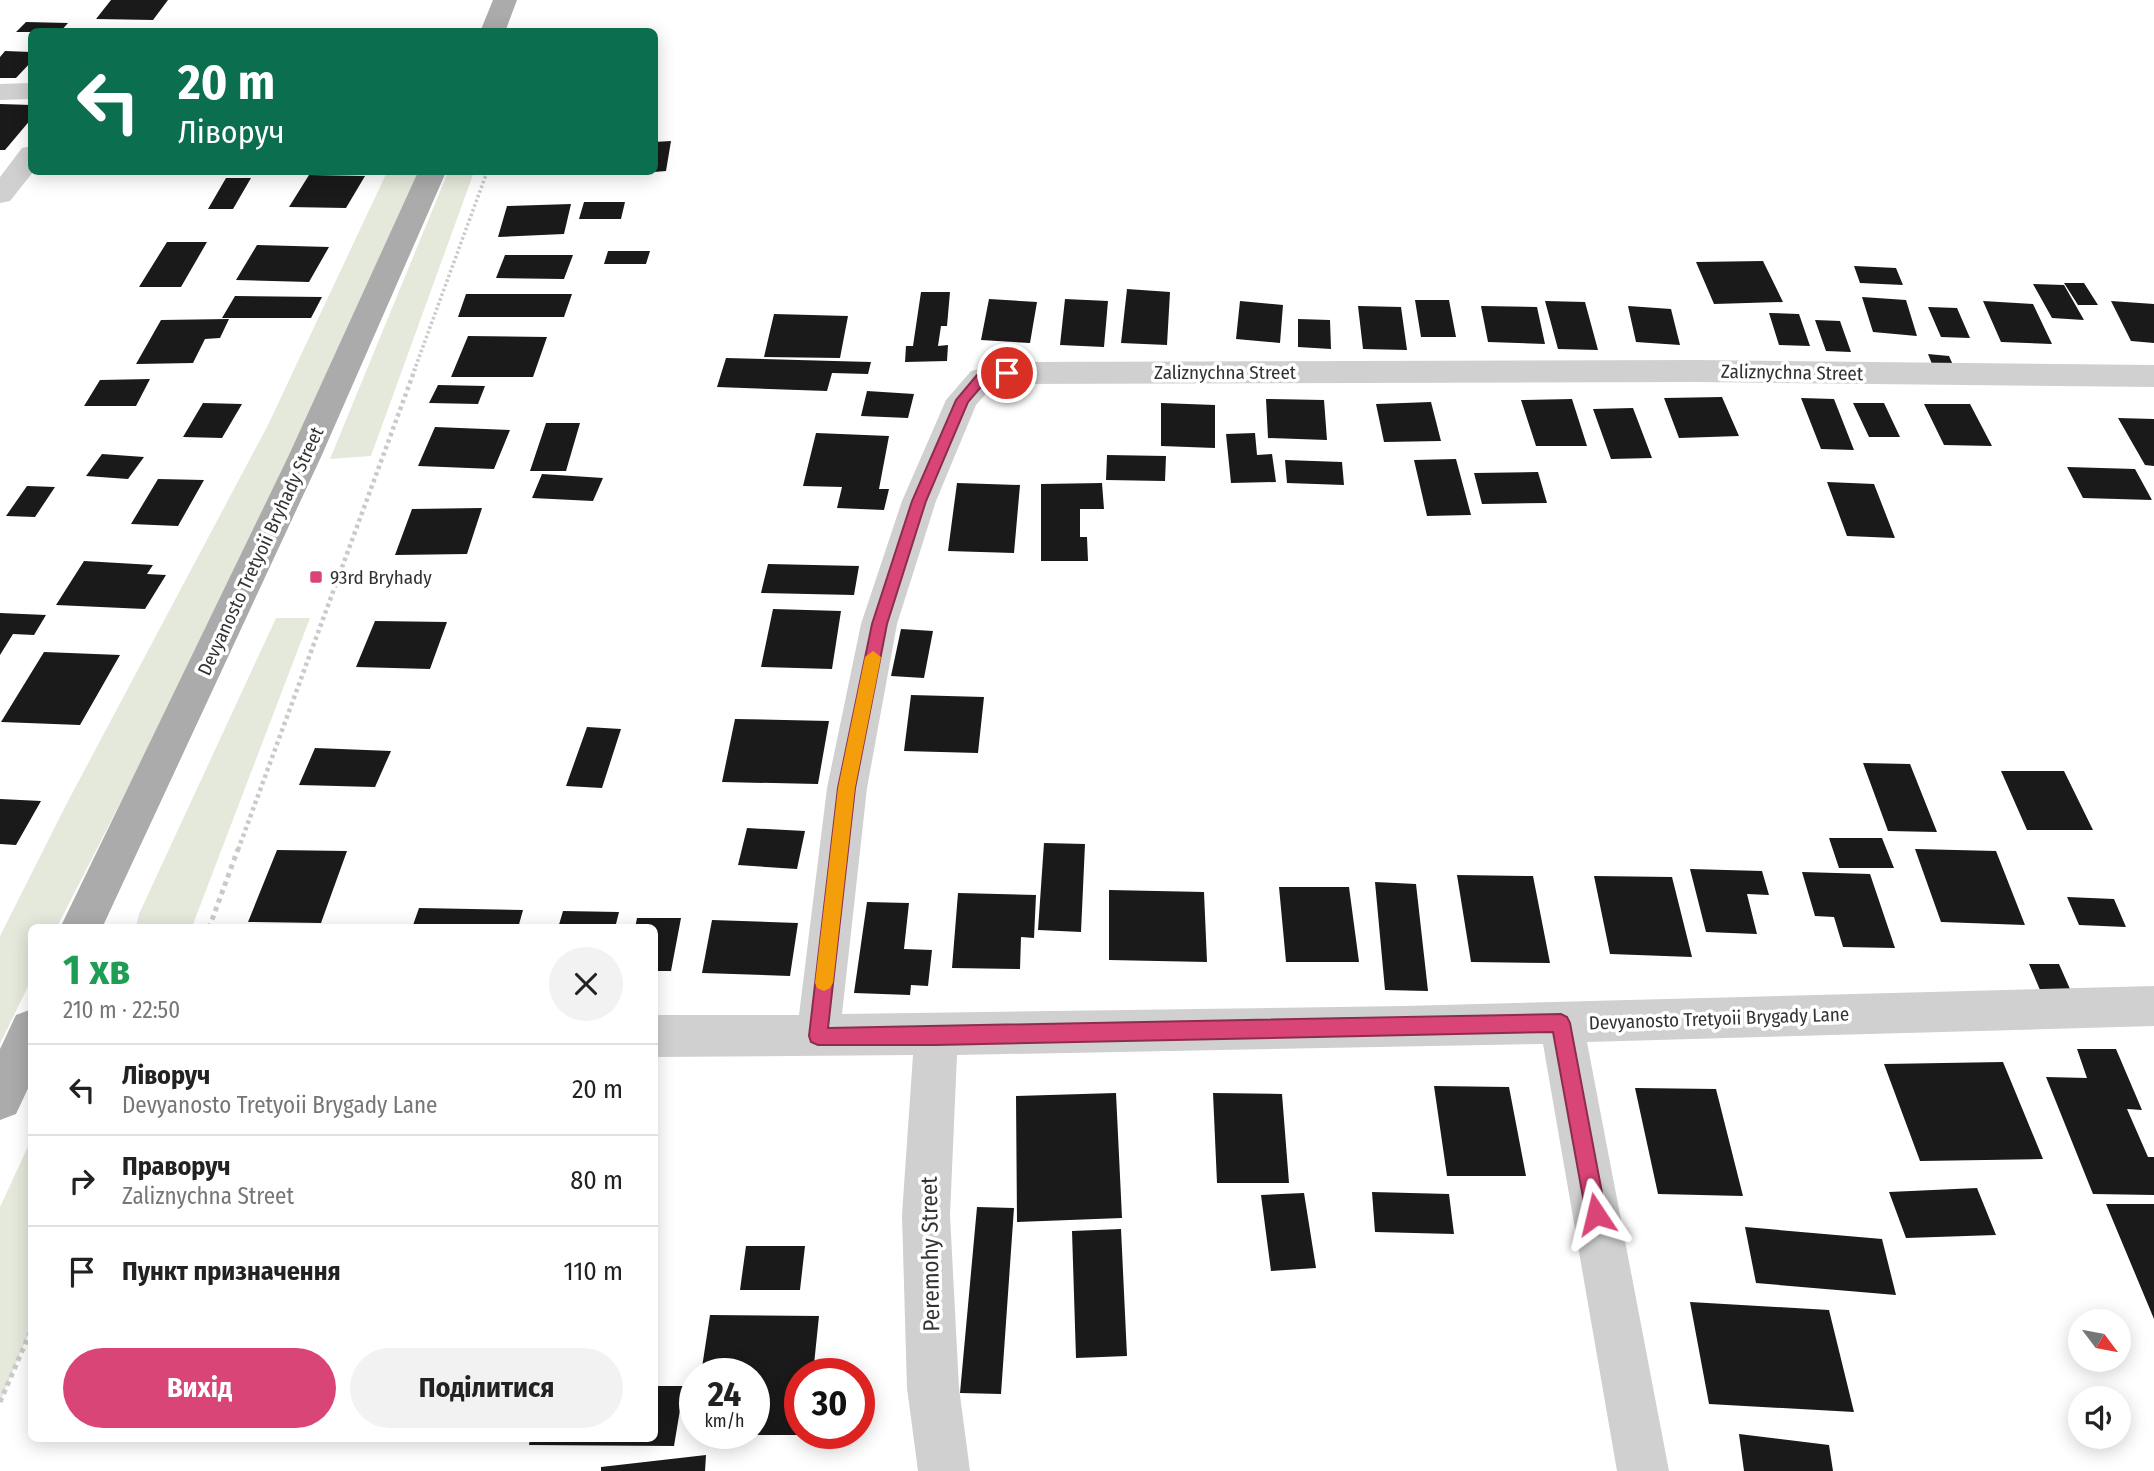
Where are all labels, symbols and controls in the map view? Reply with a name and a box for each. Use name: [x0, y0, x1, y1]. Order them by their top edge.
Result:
text: 20 m: [178, 53, 275, 112]
icon: left: [63, 56, 154, 147]
text: Ліворуч: [178, 113, 285, 151]
pin: [977, 343, 1037, 403]
icon: arrive: [988, 354, 1026, 392]
street label: Zaliznychna Street: [1721, 360, 1864, 385]
street label: Zaliznychna Street: [1154, 361, 1297, 384]
street label: Devyanosto Tretyoii Bryhady Street: [193, 422, 329, 679]
place label: 93rd Bryhady: [330, 566, 432, 589]
marker: 93rd Bryhady: [308, 569, 324, 585]
text: 1 хв: [63, 945, 130, 995]
button: close: [549, 947, 623, 1021]
text: 210 m · 22:50: [63, 996, 180, 1024]
street label: Devyanosto Tretyoii Brygady Lane: [1588, 1002, 1850, 1035]
text: Ліворуч: [122, 1060, 210, 1091]
icon: left: [63, 1071, 101, 1109]
text: 20 m: [572, 1074, 623, 1105]
text: Devyanosto Tretyoii Brygady Lane: [122, 1091, 437, 1119]
text: Праворуч: [122, 1151, 231, 1182]
icon: right: [63, 1162, 101, 1200]
text: 80 m: [570, 1165, 623, 1196]
street label: Peremohy Street: [915, 1176, 945, 1332]
position arrow: [1559, 1177, 1633, 1251]
text: Zaliznychna Street: [122, 1182, 294, 1210]
icon: arrive: [63, 1253, 101, 1291]
text: Пункт призначення: [122, 1256, 341, 1287]
text: 110 m: [563, 1256, 623, 1287]
north arrow: [2068, 1309, 2132, 1372]
map controls: [2068, 1309, 2131, 1449]
button: Вихід: [63, 1348, 336, 1428]
button: Поділитися: [350, 1348, 623, 1428]
speed limit sign: 30: [784, 1358, 875, 1449]
text: 24: [708, 1373, 741, 1415]
button: sound: [2068, 1386, 2131, 1449]
text: km/h: [704, 1410, 745, 1432]

